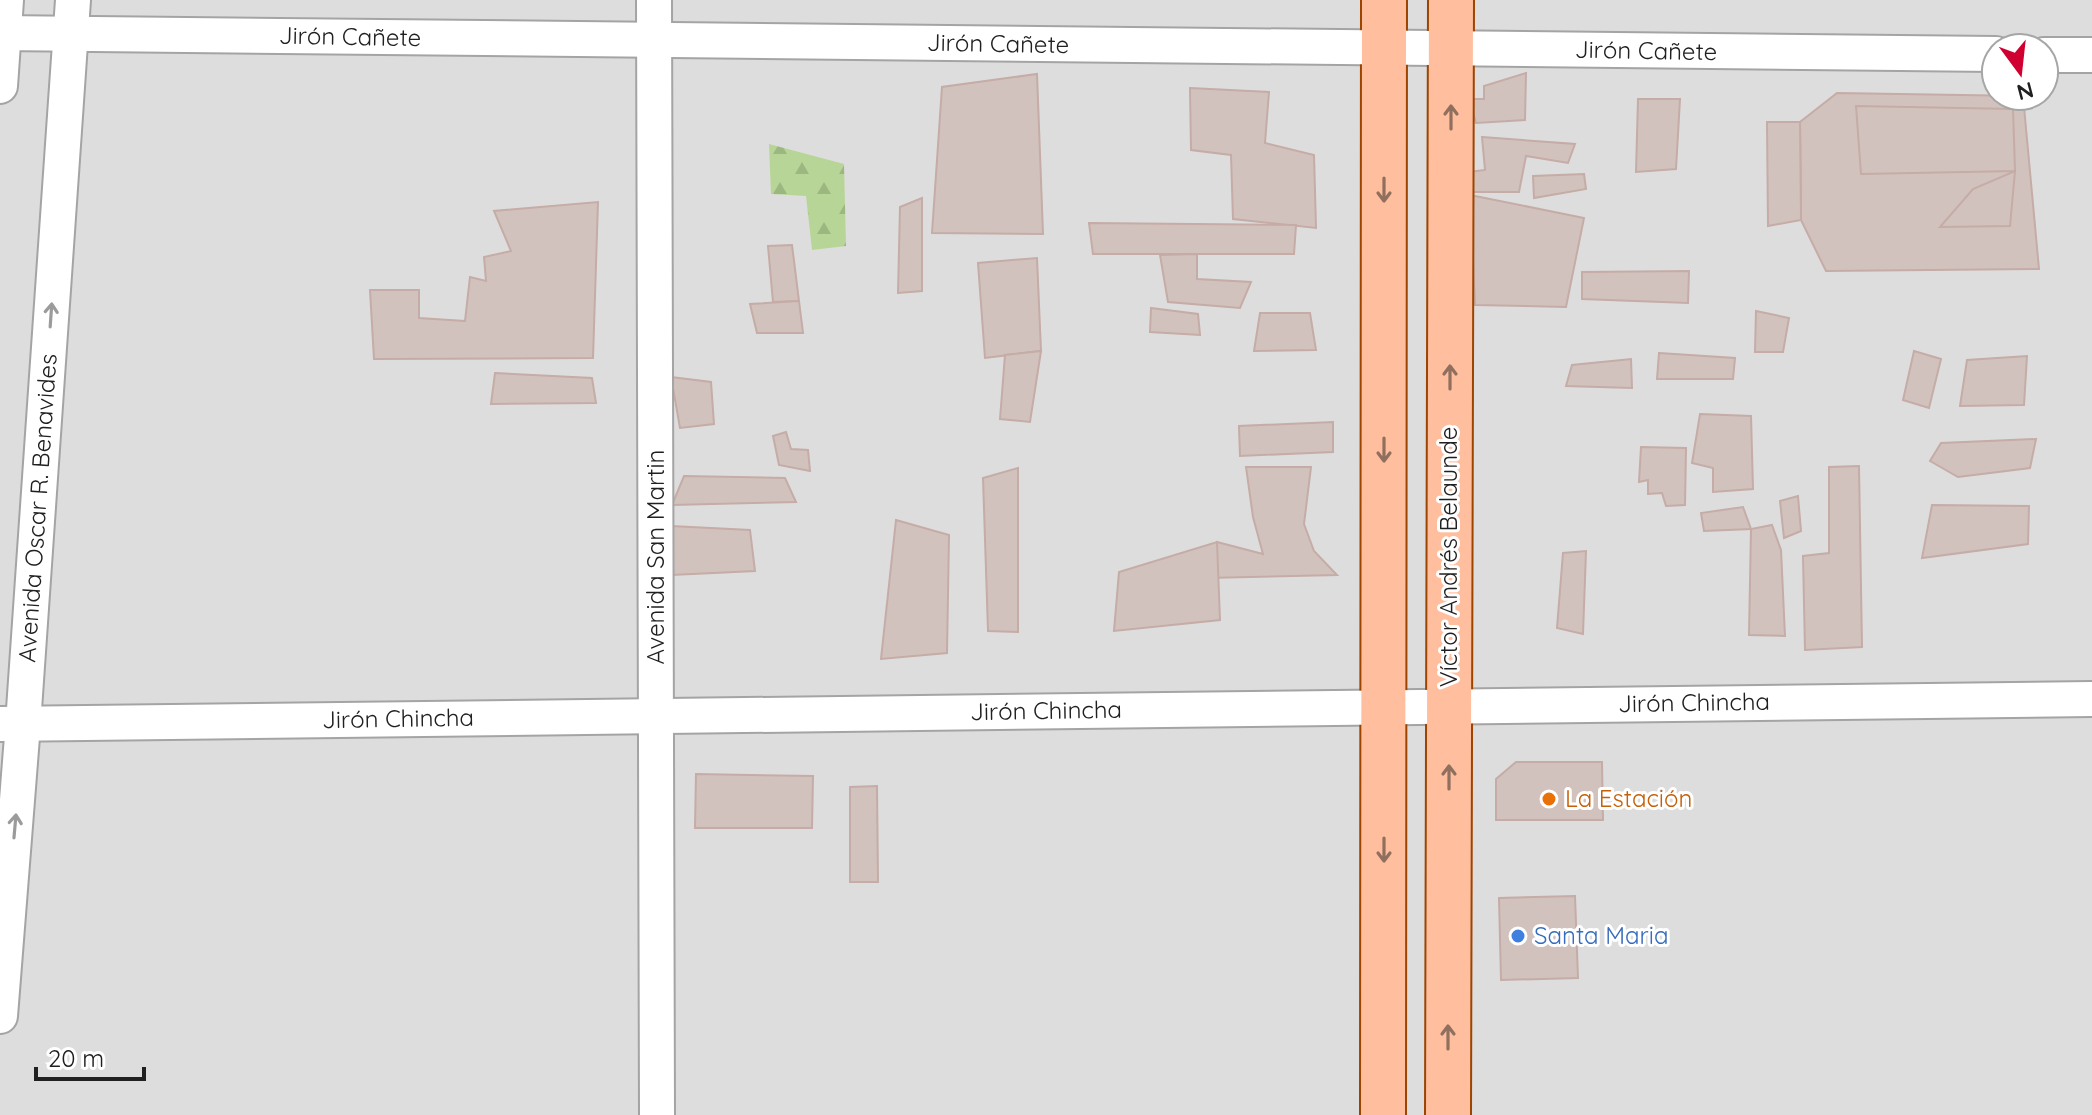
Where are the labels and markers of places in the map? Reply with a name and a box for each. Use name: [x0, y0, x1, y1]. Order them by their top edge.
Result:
place label: La Estación: [1565, 783, 1692, 813]
marker: La Estación: [1540, 790, 1558, 808]
place label: Santa Maria: [1534, 920, 1668, 950]
marker: Santa Maria: [1509, 927, 1527, 945]

